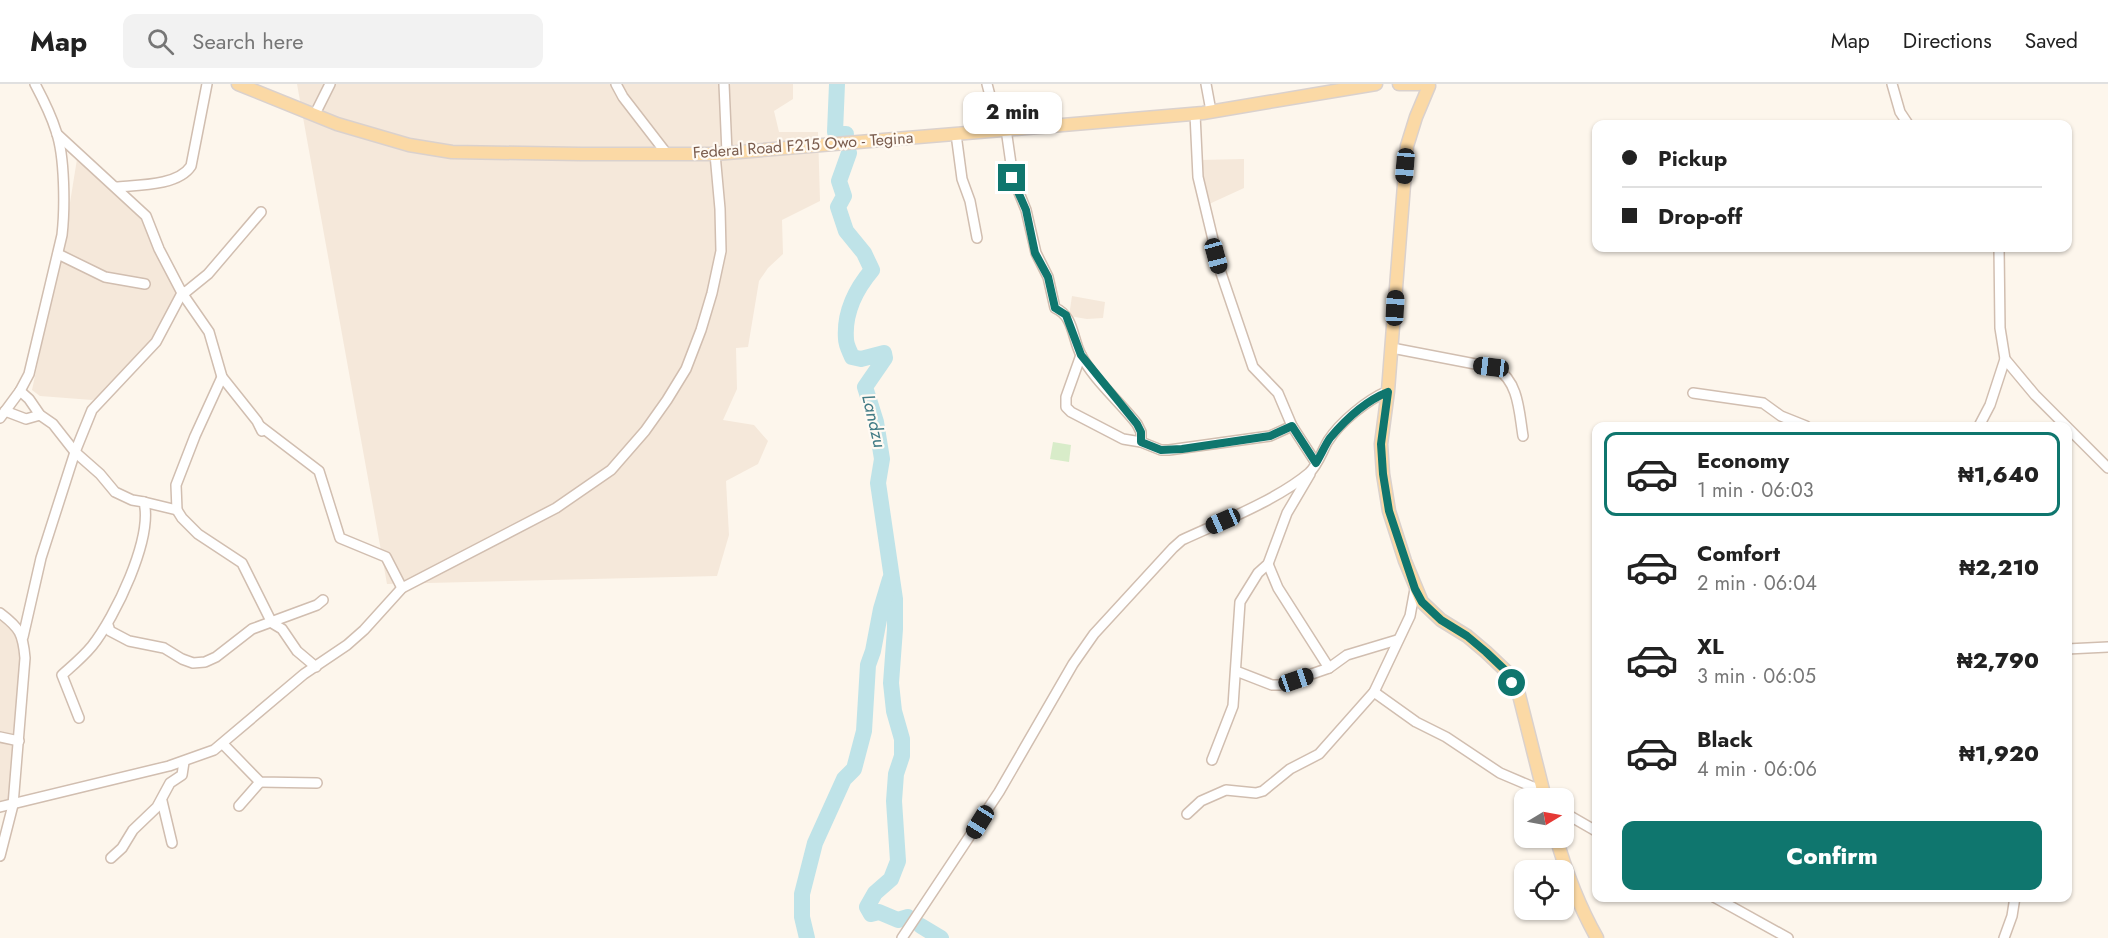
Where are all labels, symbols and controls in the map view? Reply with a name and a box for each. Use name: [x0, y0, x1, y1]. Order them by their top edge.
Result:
search box: [123, 14, 543, 68]
text: Map: [30, 21, 87, 62]
icon: search: [144, 25, 177, 58]
text: Search here: [192, 25, 304, 57]
text: Map: [1831, 26, 1870, 56]
text: Directions: [1903, 26, 1992, 56]
text: Saved: [2025, 26, 2078, 56]
callout: 2 min: [962, 91, 1062, 133]
text: 2 min: [986, 98, 1039, 127]
street label: Federal Road F215 Owo - Tegina: [692, 126, 914, 164]
text: Pickup: [1658, 142, 1727, 174]
car: [1394, 147, 1416, 185]
route end: [998, 164, 1025, 191]
text: Drop-off: [1658, 200, 1742, 232]
car: [1203, 236, 1229, 276]
car: [1385, 290, 1405, 326]
car: [1472, 356, 1510, 378]
water label: Landzu: [855, 392, 893, 450]
text: Economy: [1697, 444, 1789, 476]
icon: car: [1625, 447, 1679, 501]
text: ₦1,640: [1958, 458, 2039, 490]
text: 1 min · 06:03: [1697, 476, 1814, 505]
car: [1203, 505, 1243, 537]
text: Comfort: [1697, 537, 1780, 569]
icon: car: [1625, 540, 1679, 594]
text: ₦2,210: [1959, 551, 2039, 583]
text: 2 min · 06:04: [1697, 569, 1817, 598]
text: XL: [1697, 630, 1724, 662]
icon: car: [1625, 633, 1679, 687]
text: ₦2,790: [1957, 644, 2039, 676]
text: 3 min · 06:05: [1697, 662, 1816, 691]
car: [1276, 666, 1316, 694]
route start: [1498, 669, 1525, 696]
text: Black: [1697, 723, 1753, 755]
icon: car: [1625, 726, 1679, 780]
text: ₦1,920: [1959, 737, 2039, 769]
text: 4 min · 06:06: [1697, 755, 1817, 784]
north arrow: [1514, 788, 1574, 848]
map controls: [1514, 788, 1574, 920]
car: [963, 802, 997, 842]
button: Confirm: [1622, 821, 2042, 890]
button: locate: [1514, 860, 1574, 920]

